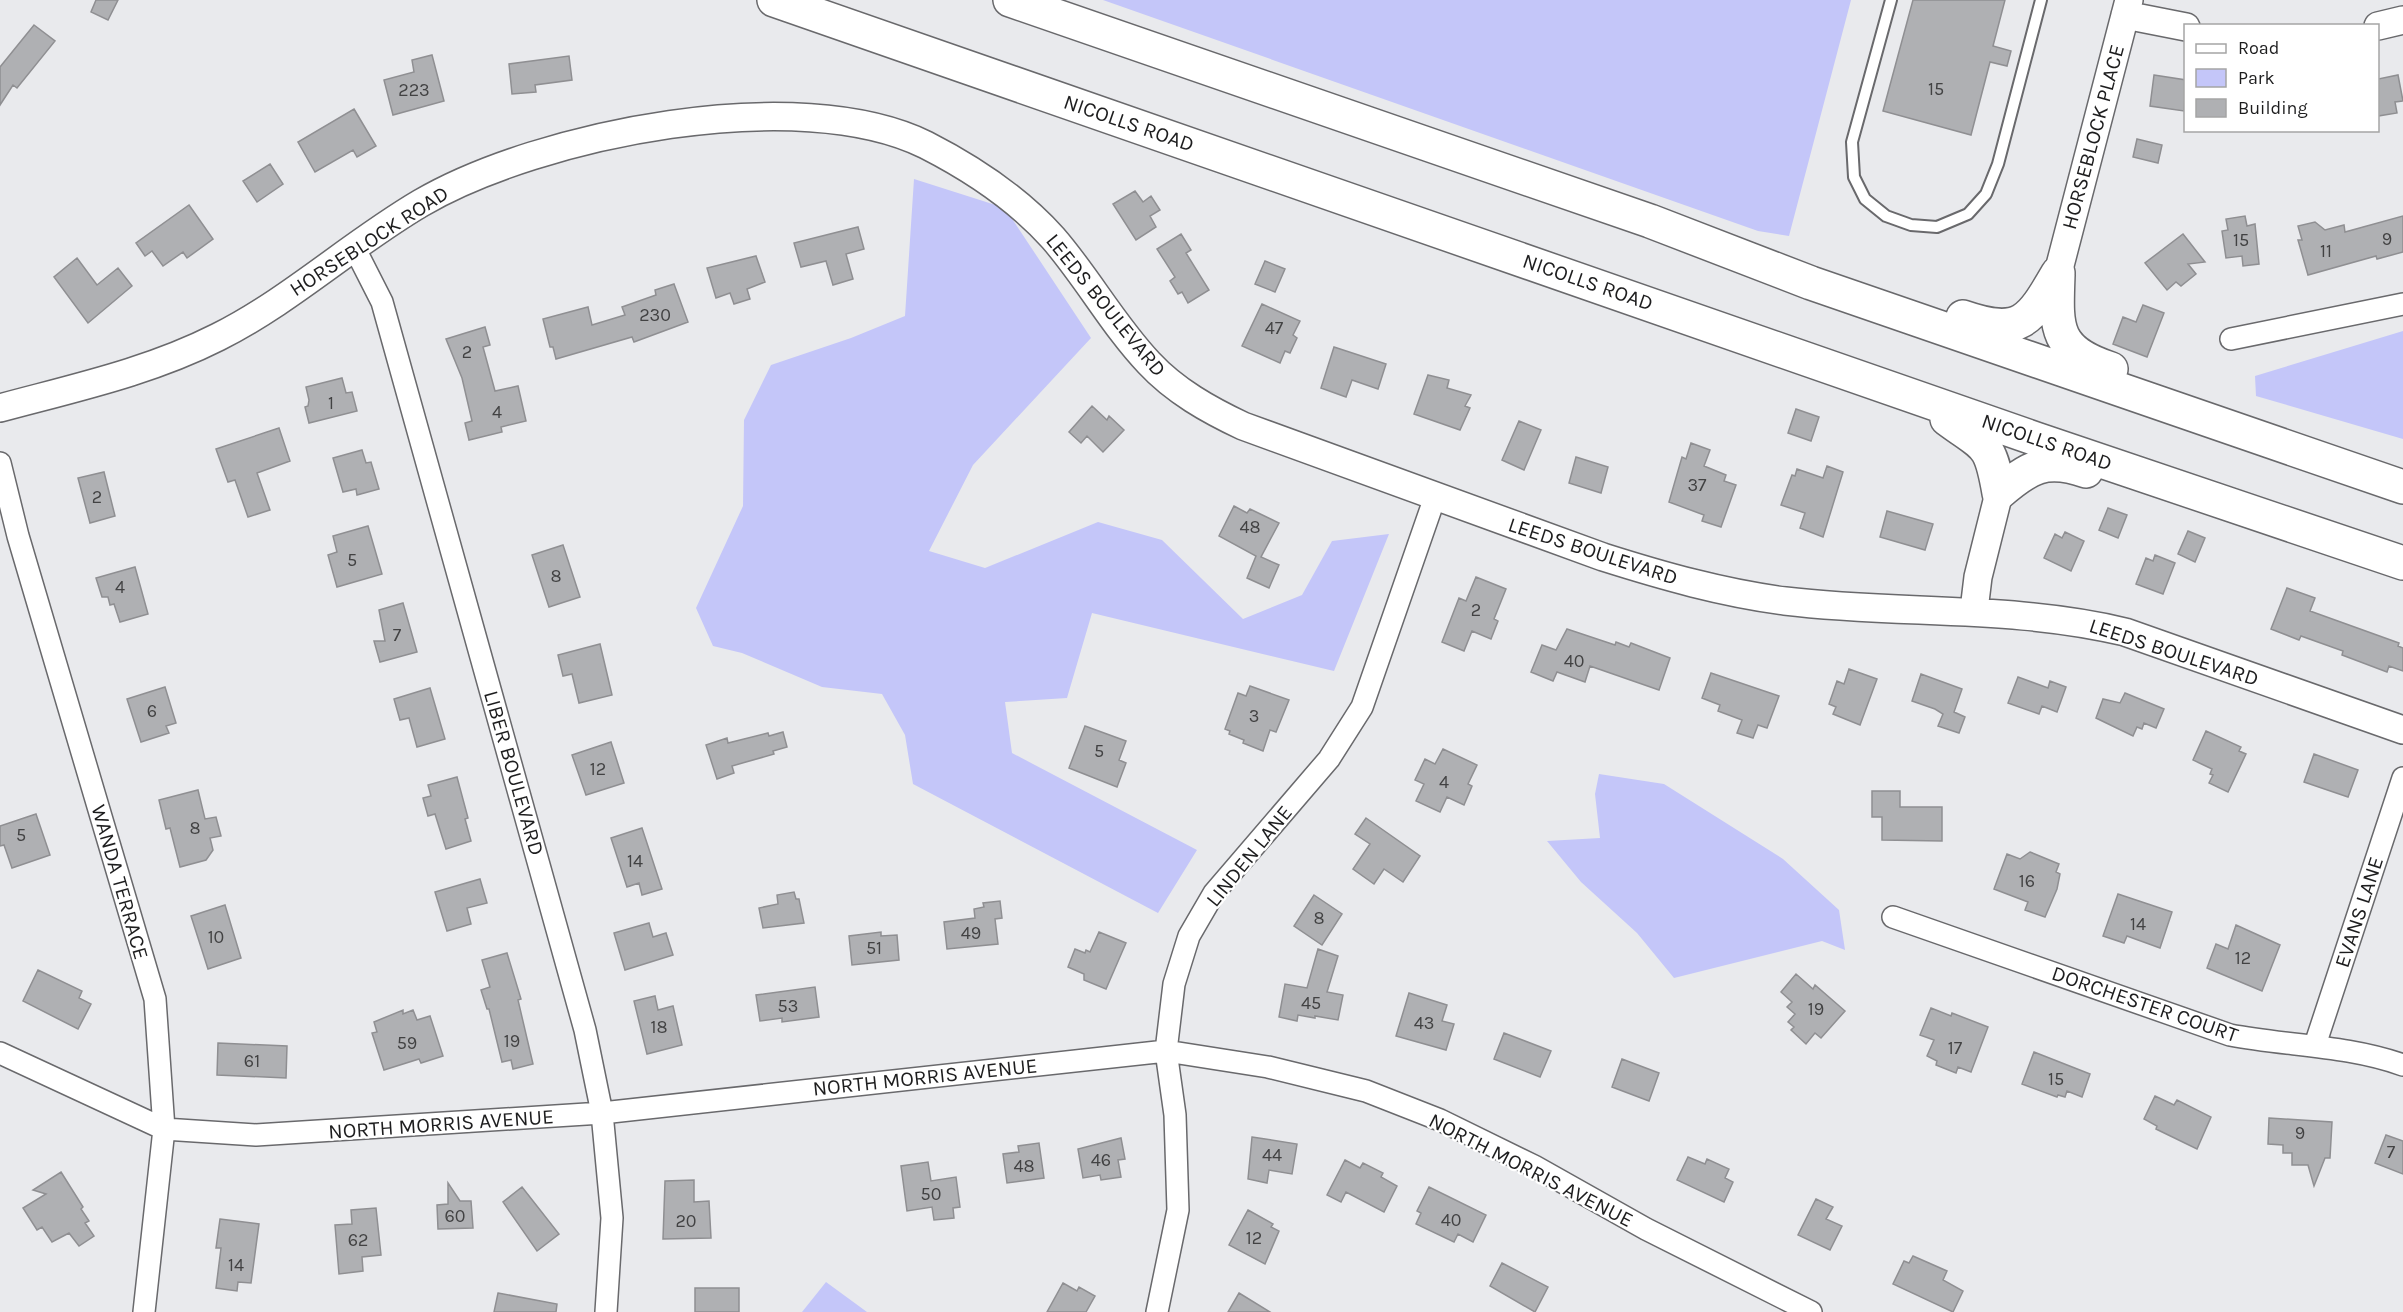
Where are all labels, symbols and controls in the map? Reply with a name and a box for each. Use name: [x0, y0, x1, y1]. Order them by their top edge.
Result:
legend: [2184, 24, 2379, 132]
text: Road: [2238, 37, 2279, 59]
street label: HORSEBLOCK PLACE: [2057, 42, 2129, 232]
text: Park: [2238, 67, 2275, 89]
house number: 15: [1928, 78, 1944, 100]
house number: 223: [398, 79, 430, 101]
street label: NICOLLS ROAD: [1061, 89, 1197, 157]
text: Building: [2238, 97, 2308, 119]
street label: HORSEBLOCK ROAD: [285, 181, 453, 301]
house number: 9: [2382, 228, 2392, 250]
street label: LEEDS BOULEVARD: [1041, 229, 1171, 381]
house number: 15: [2233, 229, 2249, 251]
house number: 11: [2320, 240, 2332, 262]
street label: NICOLLS ROAD: [1520, 248, 1656, 316]
house number: 230: [639, 304, 671, 326]
house number: 47: [1265, 317, 1284, 339]
house number: 2: [462, 341, 472, 363]
house number: 1: [328, 392, 334, 414]
house number: 4: [492, 401, 502, 423]
street label: NICOLLS ROAD: [1979, 408, 2115, 476]
house number: 37: [1687, 474, 1707, 496]
house number: 2: [92, 486, 102, 508]
street label: LEEDS BOULEVARD: [1505, 512, 1681, 590]
house number: 48: [1239, 516, 1261, 538]
house number: 5: [347, 549, 357, 571]
house number: 8: [550, 565, 562, 587]
house number: 4: [115, 576, 125, 598]
house number: 2: [1471, 599, 1481, 621]
street label: LEEDS BOULEVARD: [2086, 613, 2262, 691]
house number: 7: [393, 624, 402, 646]
house number: 40: [1564, 650, 1584, 672]
street label: LIBER BOULEVARD: [479, 688, 549, 858]
house number: 6: [147, 700, 157, 722]
house number: 3: [1249, 705, 1259, 727]
house number: 5: [1094, 740, 1104, 762]
house number: 12: [590, 758, 606, 780]
house number: 4: [1439, 771, 1449, 793]
street label: LINDEN LANE: [1201, 801, 1297, 911]
street label: WANDA TERRACE: [86, 802, 154, 962]
house number: 8: [189, 817, 201, 839]
house number: 5: [16, 824, 26, 846]
house number: 14: [627, 850, 643, 872]
street label: EVANS LANE: [2330, 854, 2388, 970]
house number: 16: [2019, 870, 2035, 892]
house number: 8: [1313, 907, 1325, 929]
house number: 14: [2130, 913, 2146, 935]
house number: 49: [961, 922, 981, 944]
house number: 10: [208, 926, 224, 948]
house number: 51: [866, 937, 882, 959]
house number: 12: [2235, 947, 2251, 969]
street label: DORCHESTER COURT: [2049, 961, 2242, 1047]
house number: 45: [1301, 992, 1321, 1014]
house number: 53: [778, 995, 798, 1017]
house number: 19: [1808, 998, 1824, 1020]
house number: 43: [1414, 1012, 1434, 1034]
house number: 18: [650, 1016, 668, 1038]
house number: 19: [504, 1030, 520, 1052]
house number: 59: [397, 1032, 417, 1054]
house number: 17: [1948, 1037, 1963, 1059]
house number: 61: [244, 1050, 260, 1072]
street label: NORTH MORRIS AVENUE: [811, 1053, 1039, 1101]
house number: 15: [2048, 1068, 2064, 1090]
street label: NORTH MORRIS AVENUE: [327, 1104, 555, 1144]
street label: NORTH MORRIS AVENUE: [1425, 1108, 1637, 1232]
house number: 9: [2295, 1122, 2305, 1144]
house number: 7: [2387, 1141, 2396, 1163]
house number: 44: [1262, 1144, 1282, 1166]
house number: 46: [1091, 1149, 1111, 1171]
house number: 48: [1013, 1155, 1035, 1177]
house number: 50: [921, 1183, 941, 1205]
house number: 60: [445, 1205, 466, 1227]
house number: 40: [1441, 1209, 1461, 1231]
house number: 20: [675, 1210, 697, 1232]
house number: 12: [1246, 1227, 1262, 1249]
house number: 62: [348, 1229, 368, 1251]
house number: 14: [228, 1254, 244, 1276]

